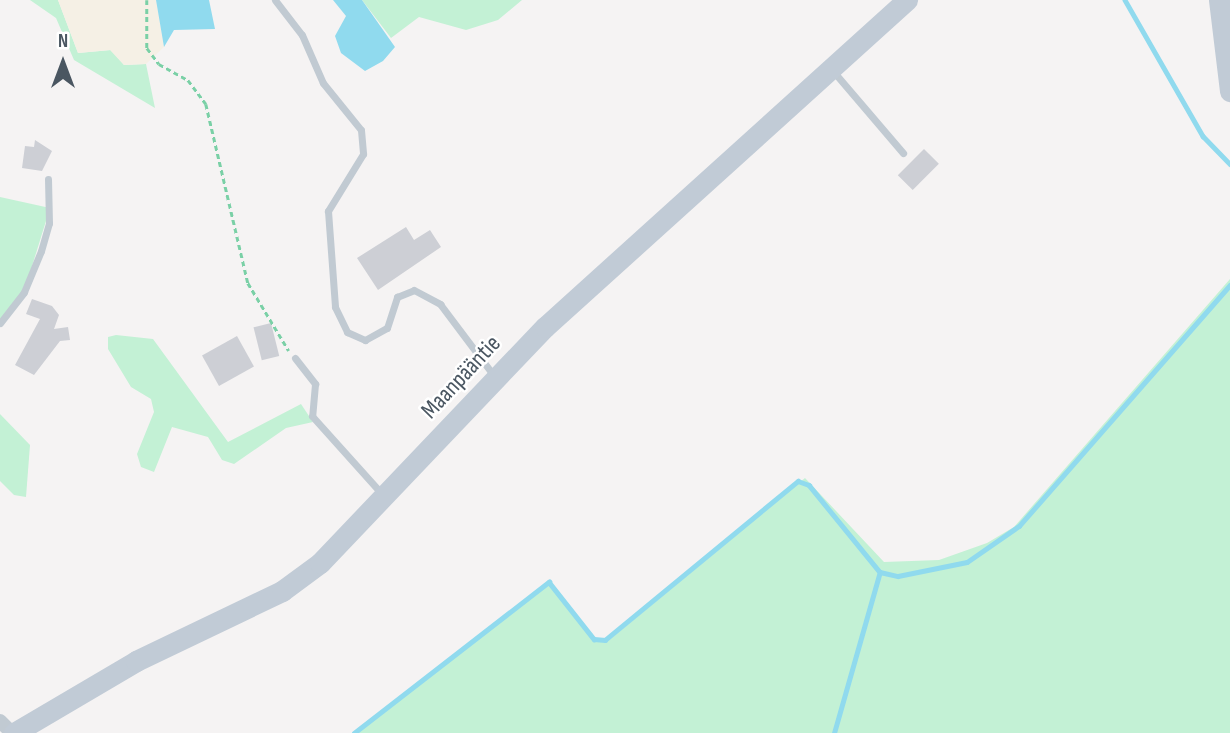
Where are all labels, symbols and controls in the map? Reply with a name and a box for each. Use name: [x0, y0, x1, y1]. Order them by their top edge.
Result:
north arrow: [28, 28, 98, 98]
text: N: [58, 30, 68, 53]
street label: Maanpääntie: [415, 329, 507, 425]

